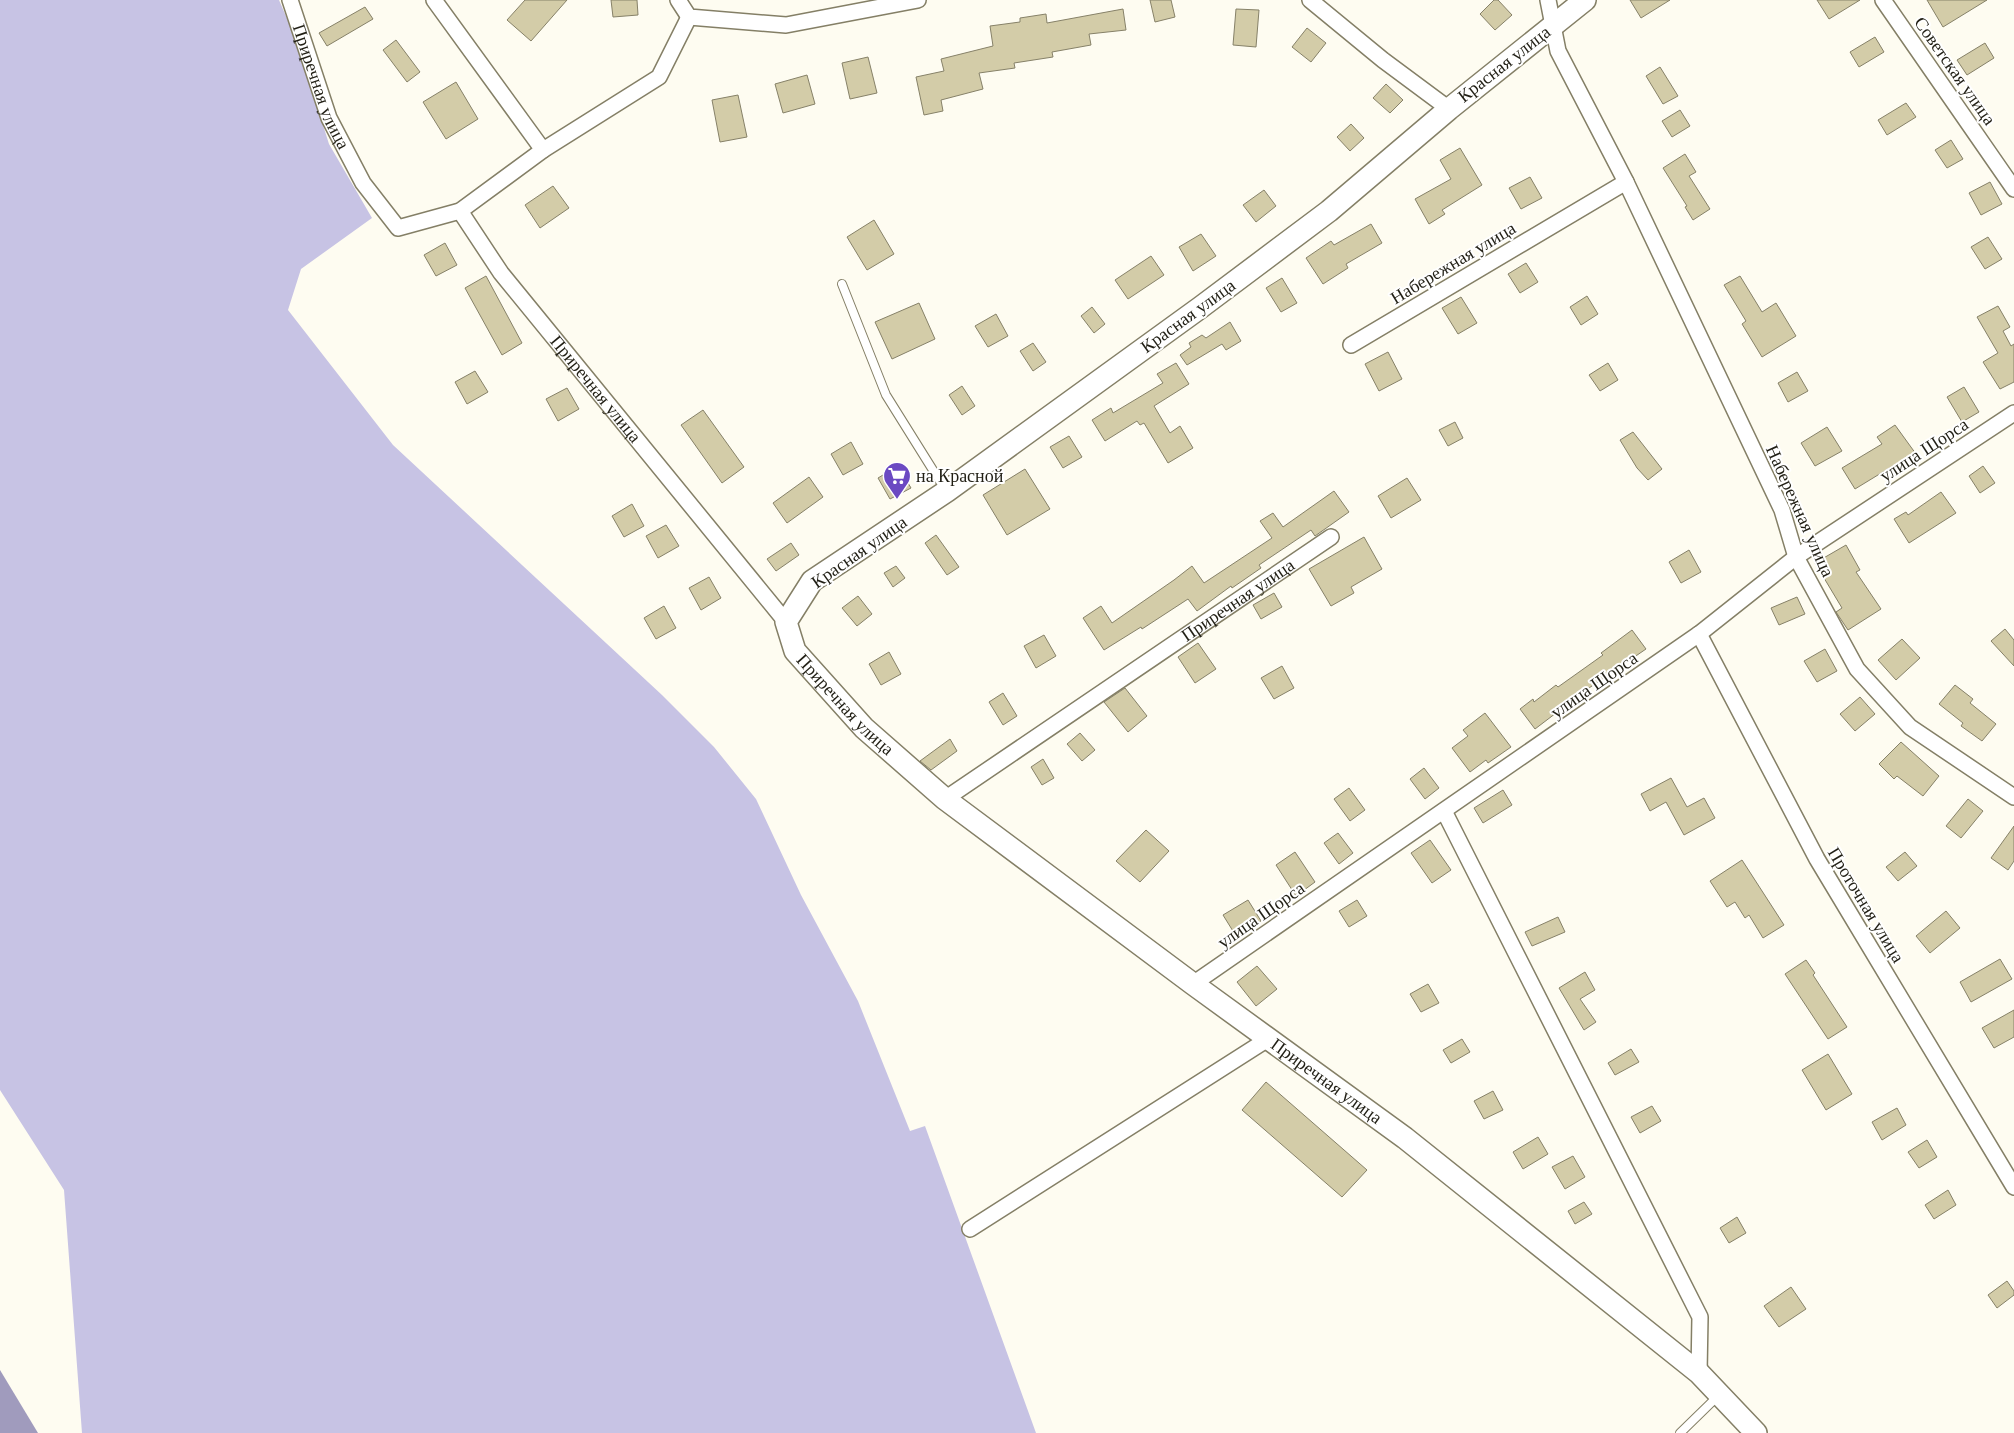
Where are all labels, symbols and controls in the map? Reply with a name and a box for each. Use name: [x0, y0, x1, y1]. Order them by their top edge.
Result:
street label: Советская улица: [1910, 13, 2000, 129]
street label: Приречная улица: [289, 21, 354, 153]
street label: Красная улица: [1454, 22, 1554, 106]
street label: Набережная улица: [1387, 218, 1519, 308]
street label: Красная улица: [1137, 275, 1239, 357]
street label: Приречная улица: [546, 331, 645, 446]
street label: улица Щорса: [1876, 414, 1972, 486]
street label: Набережная улица: [1762, 442, 1838, 580]
supermarket icon: на Красной: [882, 461, 912, 500]
place label: на Красной: [916, 466, 1004, 486]
street label: Красная улица: [807, 512, 911, 592]
street label: Приречная улица: [1178, 555, 1298, 646]
street label: улица Щорса: [1547, 648, 1641, 722]
street label: Приречная улица: [792, 650, 898, 759]
street label: Проточная улица: [1824, 844, 1908, 966]
street label: улица Щорса: [1214, 878, 1308, 952]
street label: Приречная улица: [1267, 1034, 1386, 1128]

